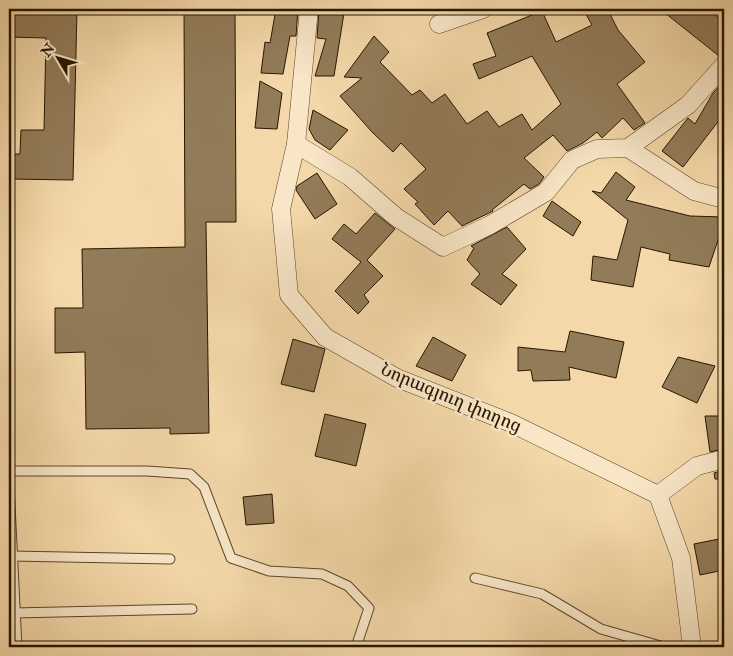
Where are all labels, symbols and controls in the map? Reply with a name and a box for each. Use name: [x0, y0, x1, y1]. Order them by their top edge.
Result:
north arrow: [32, 32, 82, 82]
text: N: [37, 40, 59, 61]
street label: Նորագյուղ փողոց: [377, 358, 525, 438]

